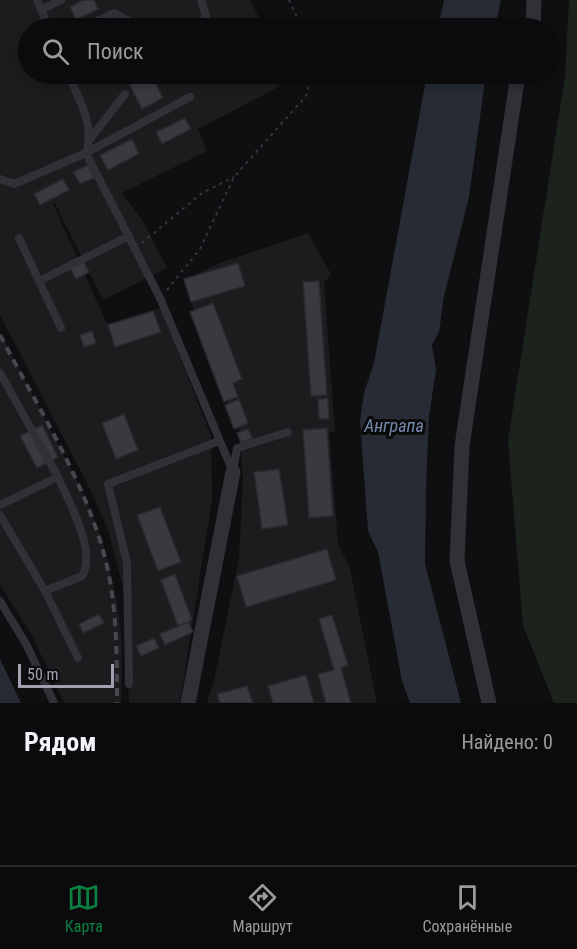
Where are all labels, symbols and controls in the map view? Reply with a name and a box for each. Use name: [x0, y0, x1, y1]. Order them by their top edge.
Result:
search box: [18, 18, 559, 84]
icon: search: [39, 35, 72, 68]
text: Поиск: [87, 39, 144, 64]
water label: Анграпа: [363, 415, 424, 436]
scale bar: [18, 661, 114, 688]
text: 50 m: [27, 665, 59, 684]
text: Рядом: [24, 727, 96, 757]
text: Найдено: 0: [461, 730, 553, 754]
tab: Карта: [65, 881, 103, 936]
tab: Маршрут: [233, 881, 293, 936]
tab: Сохранённые: [422, 881, 512, 936]

